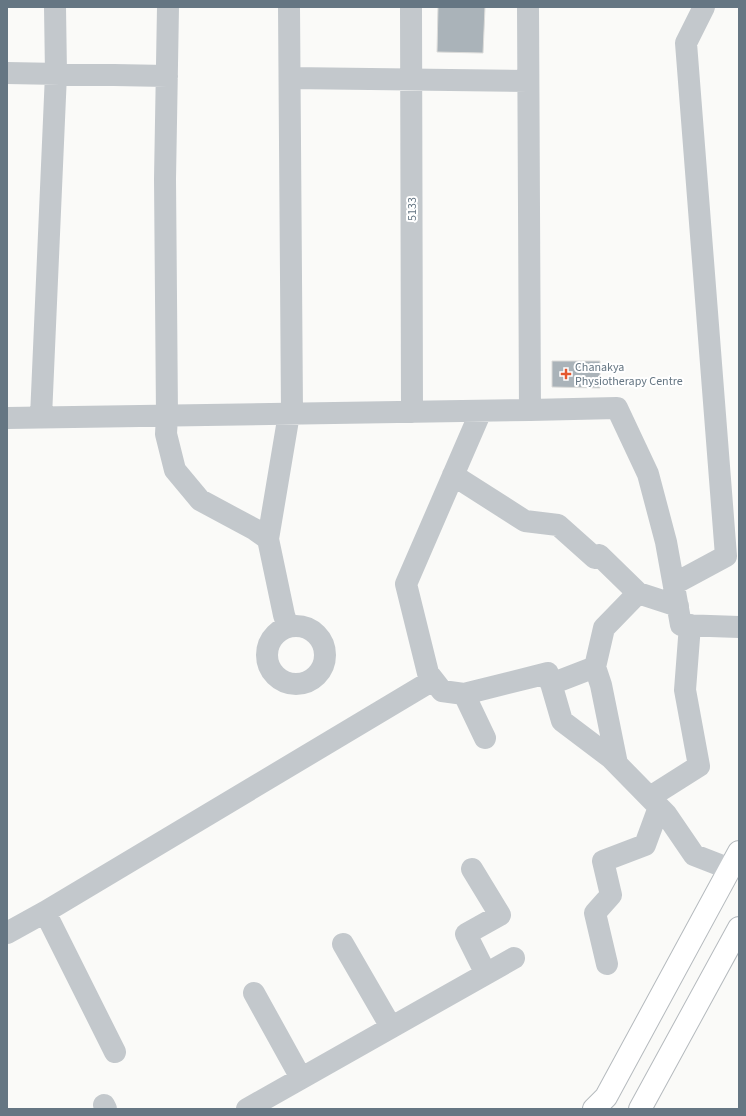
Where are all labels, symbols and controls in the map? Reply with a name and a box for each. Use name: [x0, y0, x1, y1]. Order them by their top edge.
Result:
street label: 5133: [404, 197, 421, 221]
place label: Chanakya Physiotherapy Centre: [575, 359, 683, 390]
marker: Chanakya Physiotherapy Centre: [560, 368, 572, 380]

